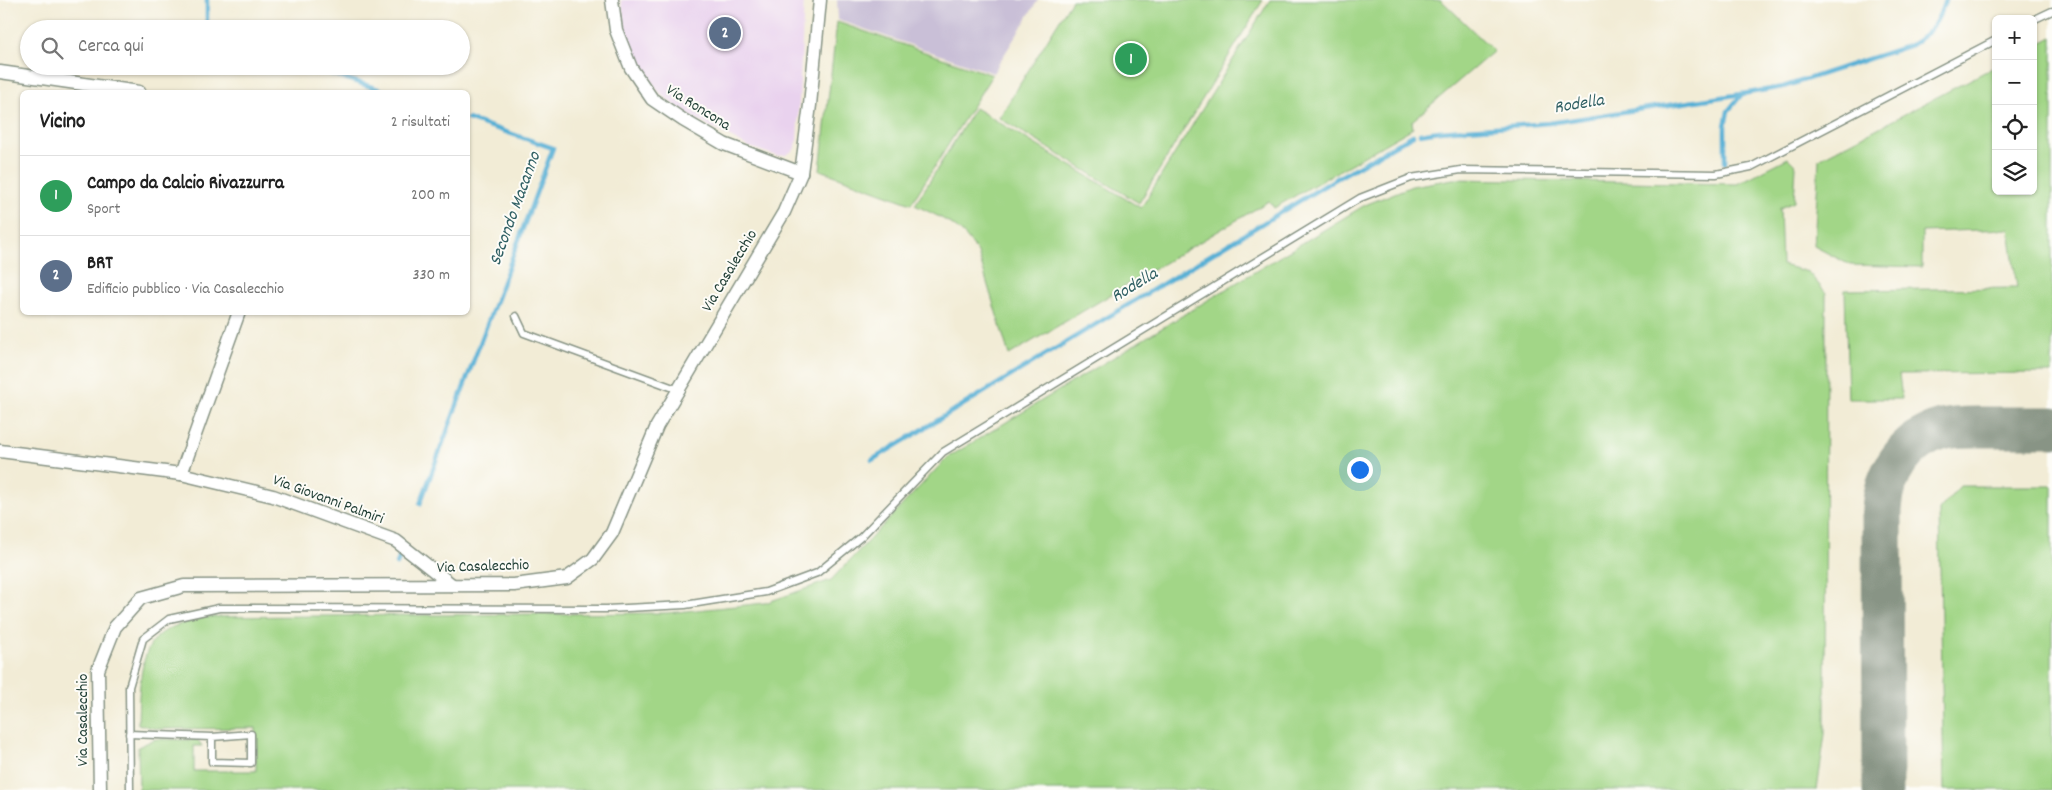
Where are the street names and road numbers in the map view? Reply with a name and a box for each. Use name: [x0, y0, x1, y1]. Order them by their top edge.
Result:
street label: Via Roncona: [661, 79, 735, 137]
street label: Via Casalecchio: [696, 225, 764, 317]
street label: Via Giovanni Palmiri: [269, 469, 387, 531]
street label: Via Casalecchio: [436, 554, 530, 580]
street label: Via Casalecchio: [72, 674, 95, 766]

